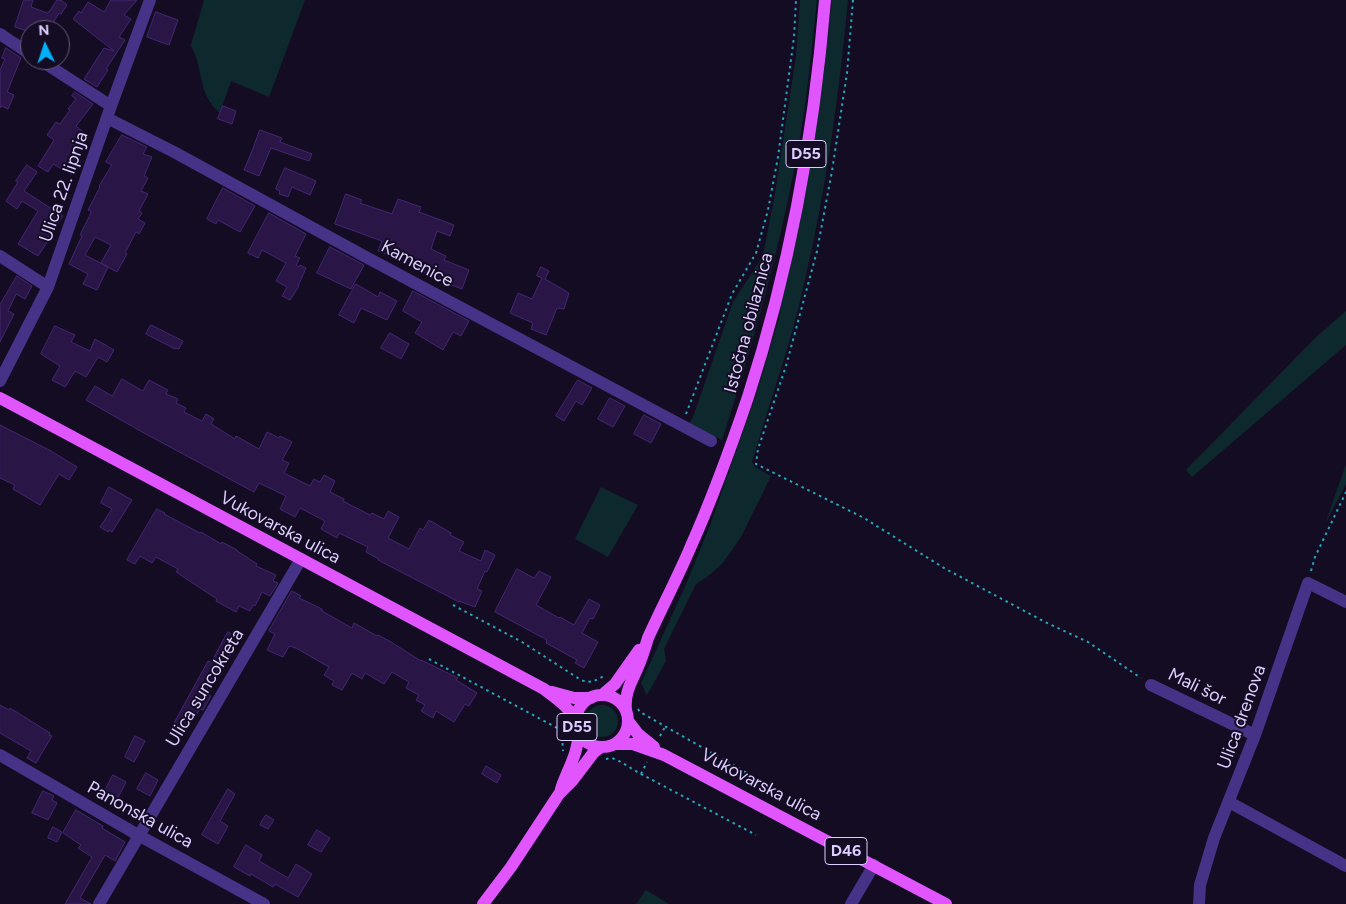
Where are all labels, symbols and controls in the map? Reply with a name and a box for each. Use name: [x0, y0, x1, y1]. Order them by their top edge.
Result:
north arrow: [20, 20, 70, 70]
text: N: [38, 22, 50, 39]
street label: Ulica 22. lipnja: [35, 129, 93, 245]
road number: D55: [786, 140, 826, 168]
street label: Kamenice: [377, 236, 457, 292]
street label: Istočna obilaznica: [720, 251, 778, 395]
street label: Vukovarska ulica: [216, 487, 344, 569]
street label: Ulica suncokreta: [161, 625, 249, 751]
street label: Ulica drenova: [1213, 662, 1271, 772]
street label: Mali šor: [1164, 664, 1230, 710]
road number: D55: [557, 714, 597, 740]
street label: Vukovarska ulica: [697, 744, 825, 826]
street label: Panonska ulica: [83, 777, 197, 853]
road number: D46: [825, 838, 867, 864]

